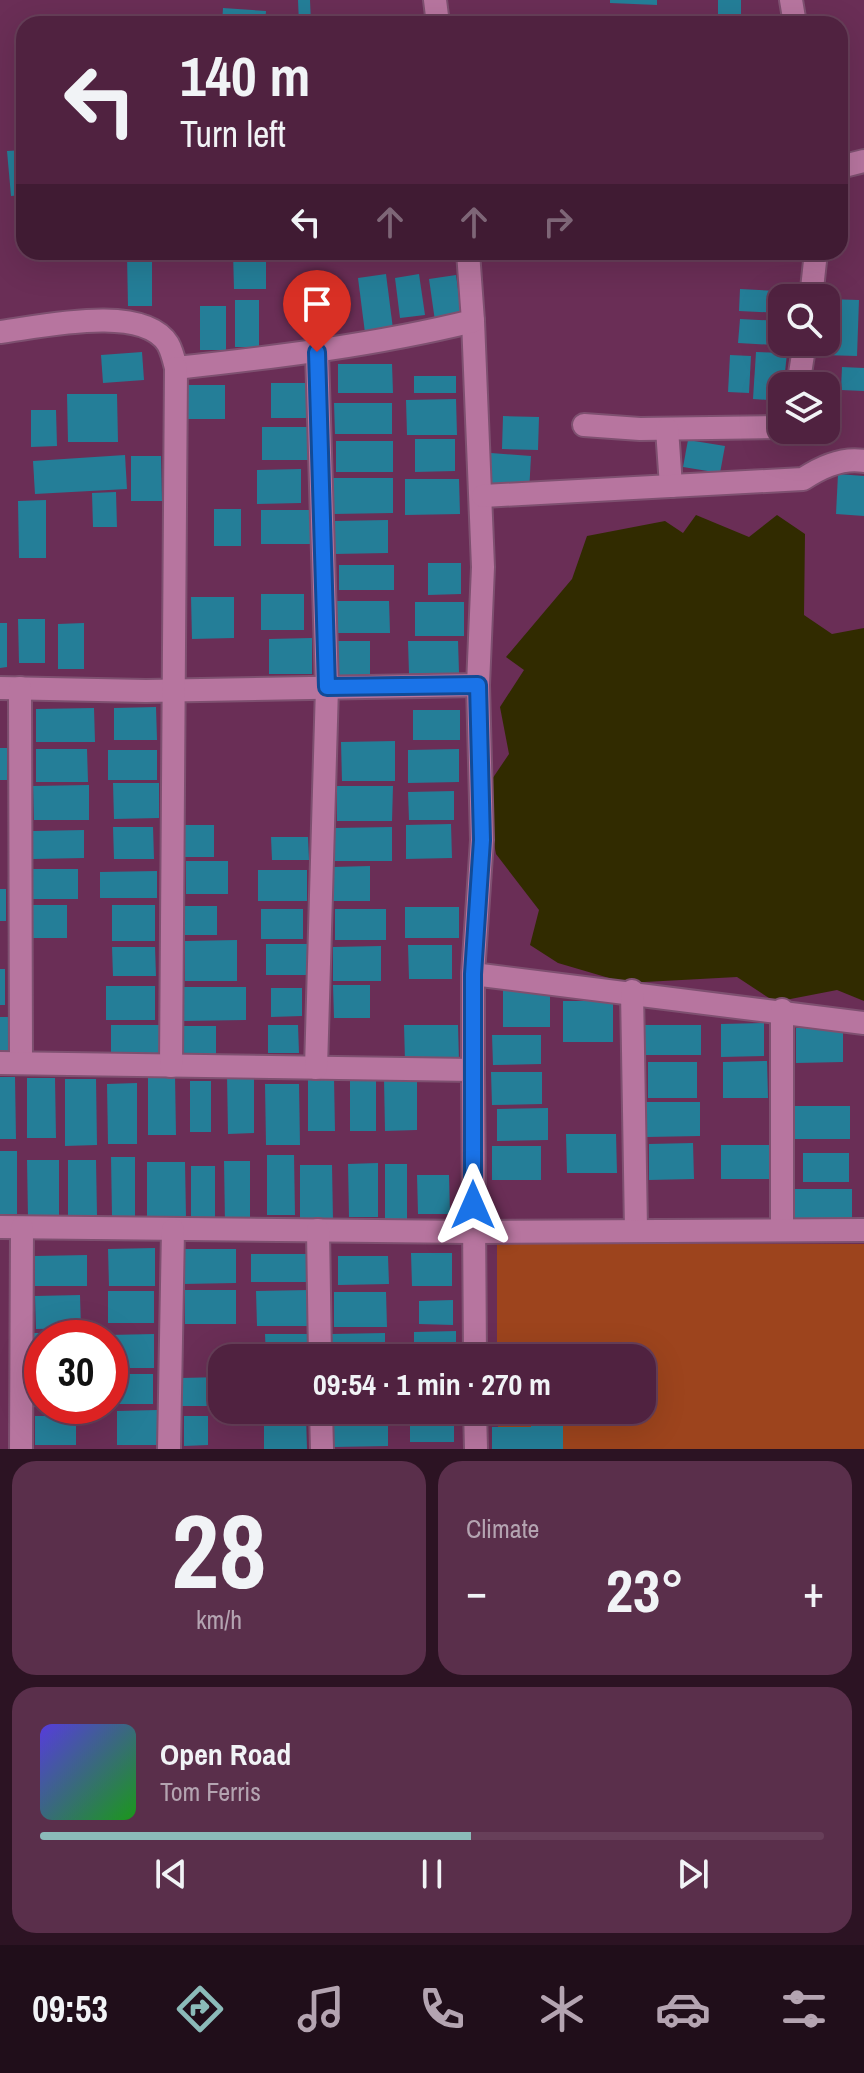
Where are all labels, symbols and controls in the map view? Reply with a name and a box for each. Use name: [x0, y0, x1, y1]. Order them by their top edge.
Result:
text: 140 m: [180, 38, 310, 113]
icon: left: [48, 48, 152, 152]
text: Turn left: [180, 110, 286, 158]
icon: left: [284, 200, 328, 244]
icon: ahead: [368, 200, 412, 244]
icon: ahead: [452, 200, 496, 244]
icon: right: [536, 200, 580, 244]
pin: [283, 270, 351, 352]
icon: arrive: [295, 282, 339, 326]
map controls: [768, 284, 840, 444]
button: search: [768, 284, 840, 356]
button: layers: [768, 372, 840, 444]
position arrow: [431, 1163, 515, 1247]
speed limit sign: 30: [24, 1320, 128, 1424]
text: 09:54 · 1 min · 270 m: [313, 1364, 551, 1404]
text: 28: [172, 1480, 266, 1620]
text: Climate: [466, 1511, 539, 1546]
text: 23°: [606, 1550, 684, 1631]
text: −: [466, 1561, 487, 1621]
text: +: [803, 1561, 824, 1621]
text: km/h: [196, 1602, 242, 1637]
text: Open Road: [160, 1734, 291, 1774]
text: Tom Ferris: [160, 1774, 261, 1809]
icon: previous: [149, 1852, 193, 1896]
icon: pause: [410, 1852, 454, 1896]
icon: next: [671, 1852, 715, 1896]
icon: directions: [172, 1981, 228, 2037]
icon: music: [293, 1981, 349, 2037]
icon: phone: [414, 1981, 470, 2037]
icon: climate: [534, 1981, 590, 2037]
icon: car: [655, 1981, 711, 2037]
icon: filters: [776, 1981, 832, 2037]
text: 09:53: [32, 1985, 108, 2033]

